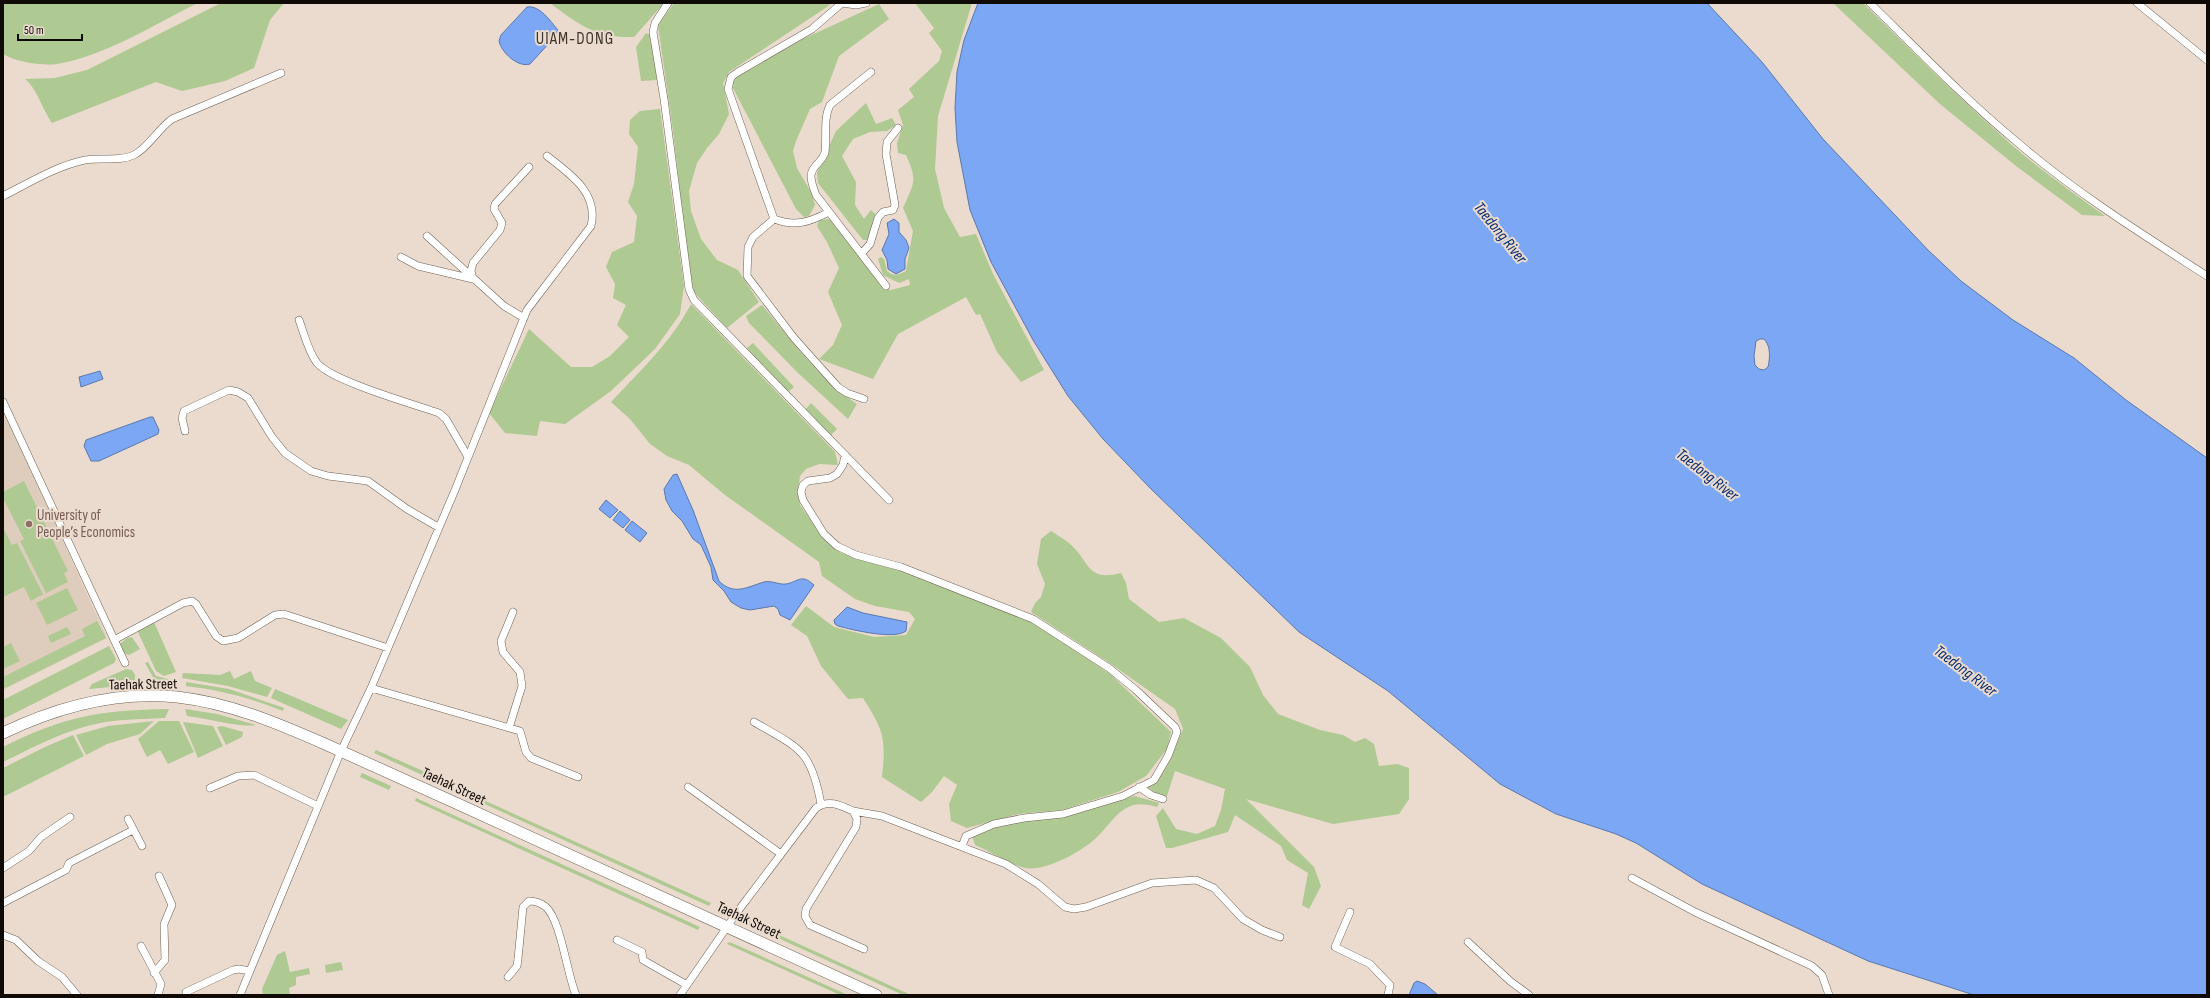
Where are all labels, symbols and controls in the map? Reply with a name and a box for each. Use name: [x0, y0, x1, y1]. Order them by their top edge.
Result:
scale bar: [18, 16, 82, 42]
text: 50 m: [24, 23, 44, 38]
district label: UIAM-DONG: [536, 29, 614, 49]
water label: Taedong River: [1469, 198, 1531, 268]
water label: Taedong River: [1672, 445, 1742, 506]
place label: University of People’s Economics: [37, 506, 135, 542]
marker: University of People’s Economics: [24, 519, 34, 529]
water label: Taedong River: [1930, 641, 2001, 701]
street label: Taehak Street: [108, 674, 178, 695]
street label: Taehak Street: [419, 763, 489, 810]
street label: Taehak Street: [714, 897, 784, 944]

